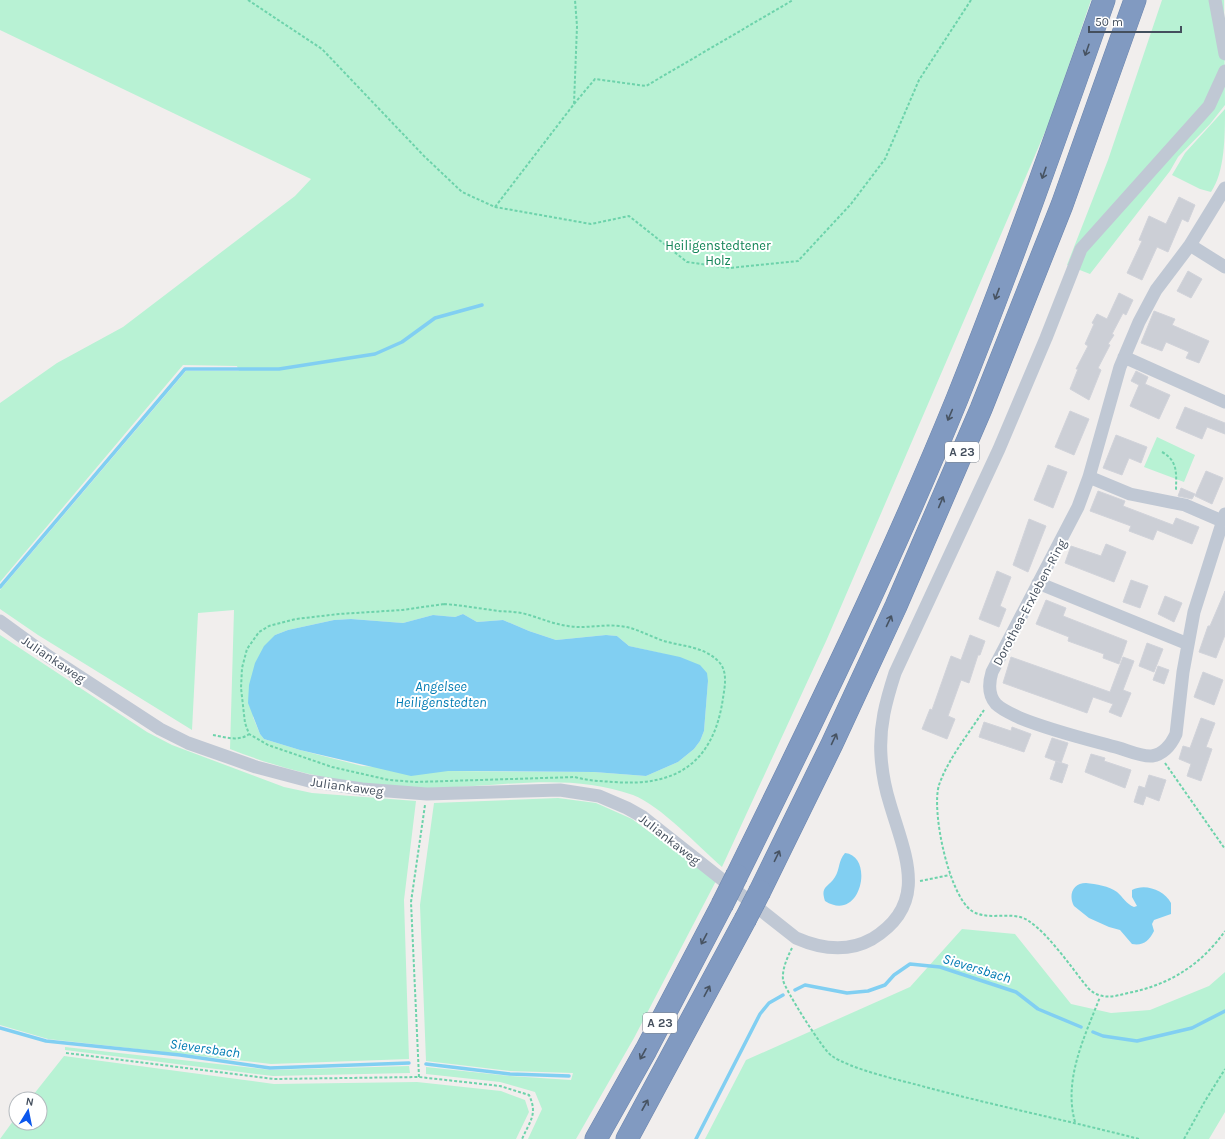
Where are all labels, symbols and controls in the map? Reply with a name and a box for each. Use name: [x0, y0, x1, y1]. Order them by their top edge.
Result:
scale bar: [1089, 8, 1181, 34]
text: 50 m: [1095, 15, 1123, 29]
one-way arrow: [1082, 44, 1090, 56]
one-way arrow: [1040, 166, 1047, 179]
park label: Heiligenstedtener Holz: [665, 238, 771, 268]
one-way arrow: [993, 288, 1001, 300]
one-way arrow: [945, 409, 953, 421]
road number: A 23: [945, 442, 979, 462]
one-way arrow: [937, 497, 945, 509]
street label: Dorothea-Erxleben-Ring: [990, 536, 1070, 668]
one-way arrow: [886, 616, 893, 628]
street label: Juliankaweg: [19, 633, 89, 687]
water label: Angelsee Heiligenstedten: [395, 678, 487, 711]
one-way arrow: [831, 734, 838, 746]
street label: Juliankaweg: [309, 774, 385, 799]
street label: Juliankaweg: [636, 811, 704, 868]
one-way arrow: [774, 850, 781, 862]
one-way arrow: [700, 933, 707, 945]
water label: Sieversbach: [941, 950, 1013, 987]
one-way arrow: [704, 985, 712, 997]
road number: A 23: [643, 1013, 677, 1033]
water label: Sieversbach: [169, 1035, 241, 1062]
one-way arrow: [639, 1048, 647, 1060]
north arrow: [8, 1091, 48, 1131]
text: N: [25, 1095, 35, 1109]
one-way arrow: [642, 1099, 650, 1111]

